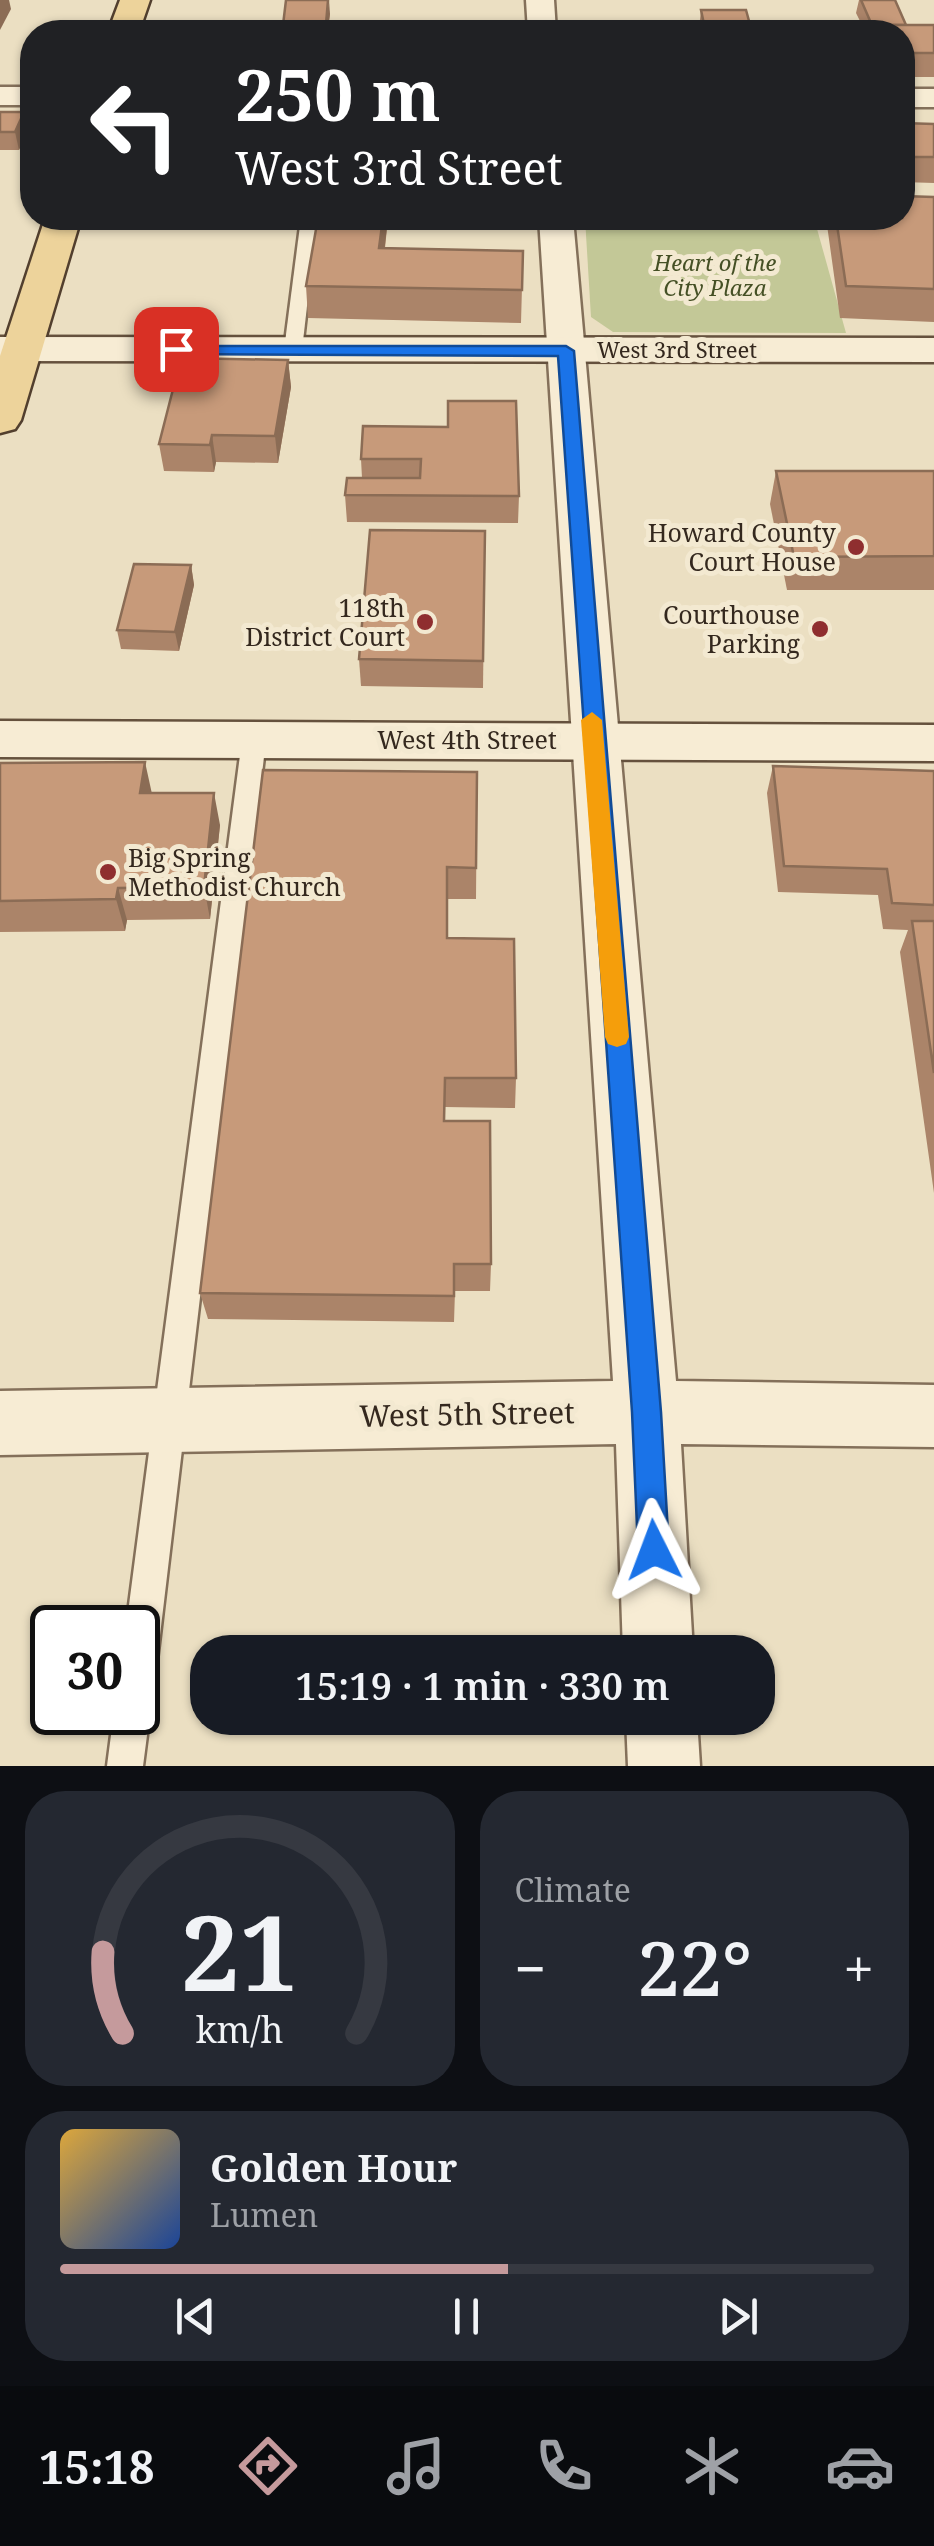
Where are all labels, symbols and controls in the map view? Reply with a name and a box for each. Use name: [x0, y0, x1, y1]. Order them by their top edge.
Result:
text: 250 m: [235, 46, 441, 142]
icon: left: [70, 60, 200, 190]
text: West 3rd Street: [235, 137, 563, 198]
park label: Heart of the City Plaza: [653, 247, 776, 302]
pin: [134, 307, 219, 392]
icon: arrive: [149, 322, 204, 377]
street label: West 3rd Street: [597, 334, 757, 364]
place label: Howard County Court House: [648, 515, 837, 578]
marker: Howard County Court House: [845, 536, 867, 558]
place label: 118th District Court: [245, 590, 405, 653]
place label: Courthouse Parking: [663, 597, 801, 660]
marker: 118th District Court: [414, 611, 436, 633]
marker: Courthouse Parking: [809, 618, 831, 640]
street label: West 4th Street: [377, 722, 557, 756]
place label: Big Spring Methodist Church: [128, 840, 341, 903]
marker: Big Spring Methodist Church: [97, 861, 119, 883]
street label: West 5th Street: [359, 1391, 575, 1436]
position arrow: [602, 1498, 706, 1602]
speed limit sign: 30: [30, 1605, 160, 1735]
text: 15:19 · 1 min · 330 m: [295, 1659, 670, 1711]
text: Climate: [515, 1868, 631, 1911]
text: 21: [181, 1880, 299, 2021]
text: 22°: [638, 1916, 752, 2018]
text: −: [515, 1930, 546, 2005]
text: +: [843, 1930, 874, 2005]
text: km/h: [196, 2005, 284, 2053]
text: Golden Hour: [210, 2141, 457, 2193]
text: Lumen: [210, 2193, 318, 2236]
icon: previous: [168, 2289, 223, 2344]
icon: pause: [439, 2289, 494, 2344]
icon: next: [711, 2289, 766, 2344]
icon: directions: [233, 2431, 303, 2501]
icon: music: [381, 2431, 451, 2501]
icon: phone: [529, 2431, 599, 2501]
icon: climate: [677, 2431, 747, 2501]
icon: car: [825, 2431, 895, 2501]
text: 15:18: [39, 2436, 154, 2497]

